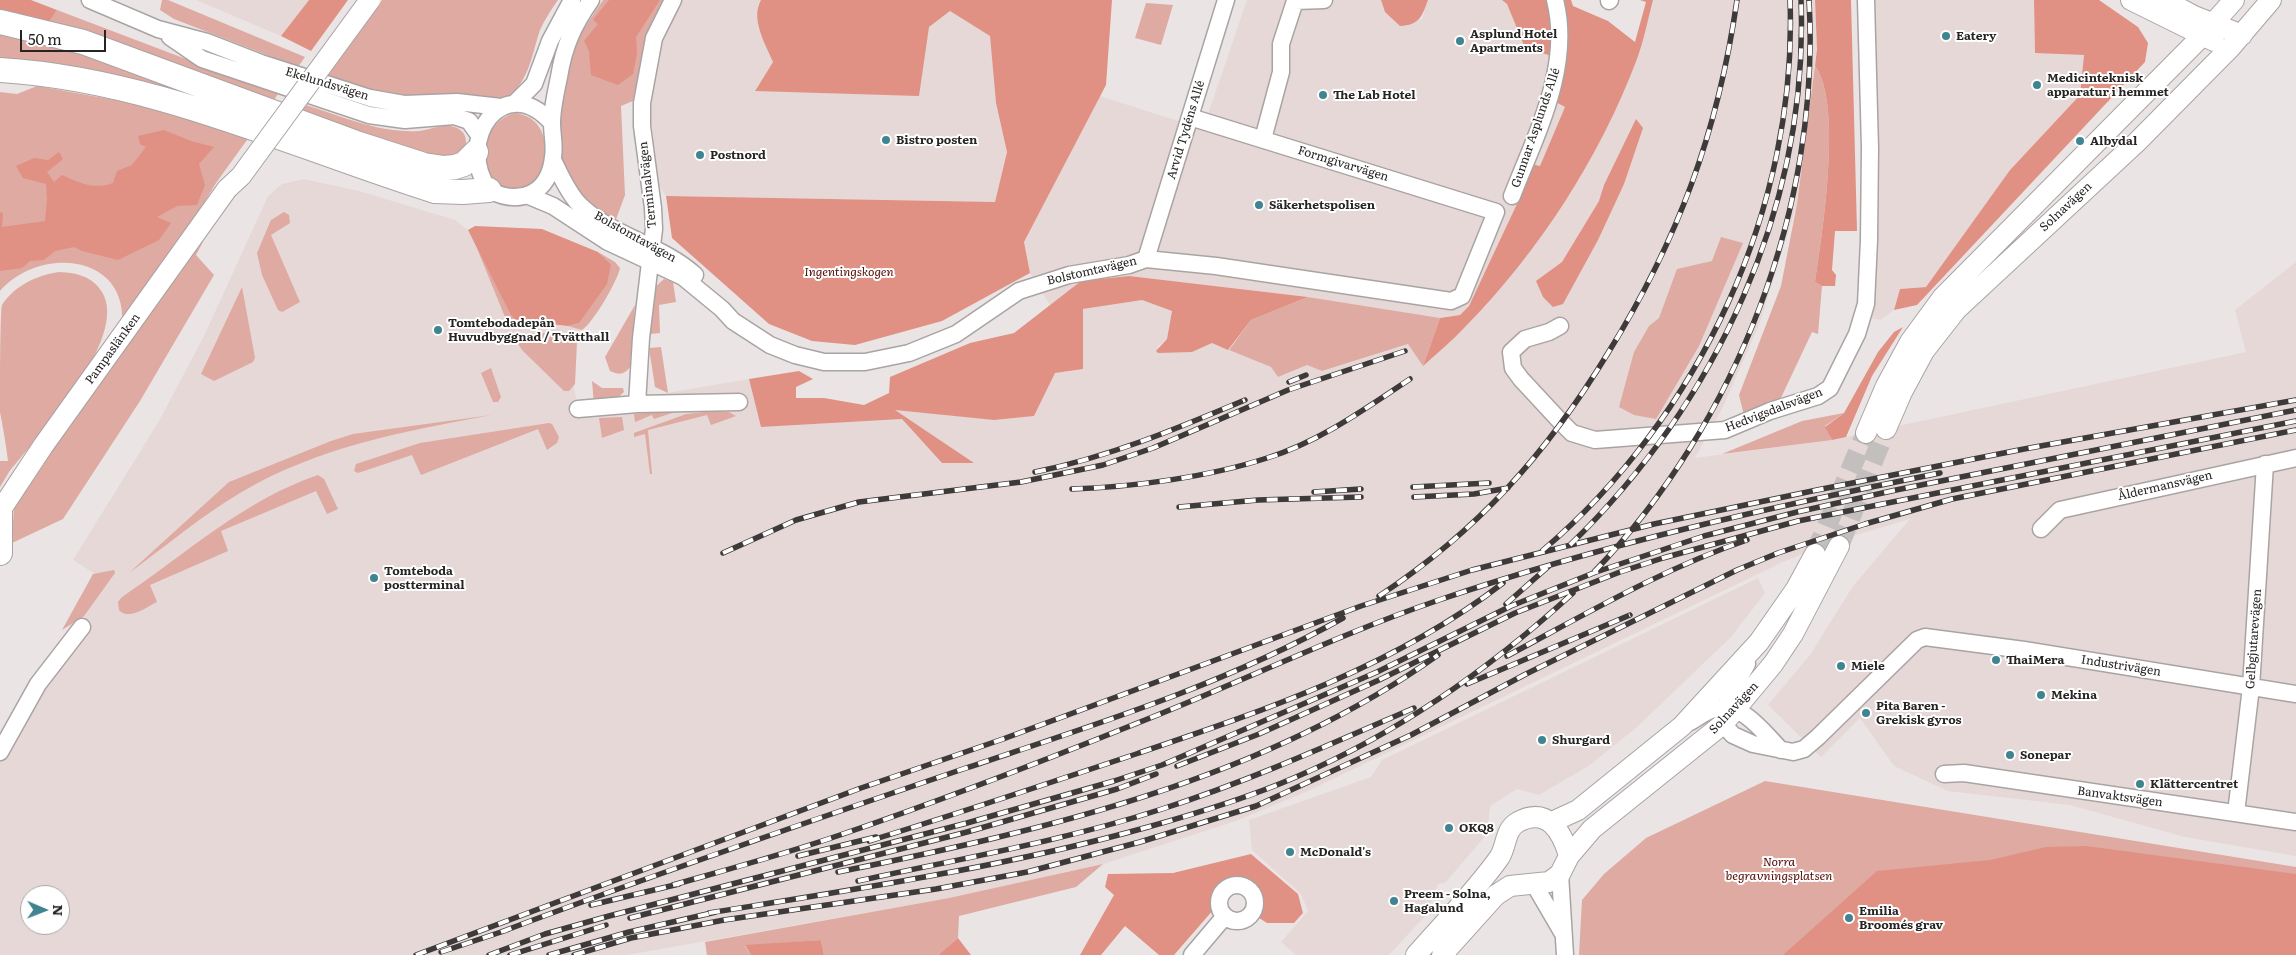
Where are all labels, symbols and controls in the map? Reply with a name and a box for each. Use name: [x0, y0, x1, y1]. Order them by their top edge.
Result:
scale bar: [22, 20, 109, 52]
text: 50 m: [28, 27, 62, 50]
place label: Asplund Hotel Apartments: [1470, 27, 1557, 55]
place label: Eatery: [1956, 29, 1996, 43]
marker: Eatery: [1940, 30, 1952, 42]
marker: Asplund Hotel Apartments: [1454, 35, 1466, 47]
street label: Ekelundsvägen: [283, 64, 371, 104]
street label: Gunnar Asplunds Allé: [1509, 66, 1563, 190]
place label: Medicinteknisk apparatur i hemmet: [2047, 71, 2169, 99]
street label: Arvid Tydéns Allé: [1164, 79, 1208, 181]
marker: Medicinteknisk apparatur i hemmet: [2031, 79, 2043, 91]
place label: The Lab Hotel: [1333, 88, 1416, 102]
marker: The Lab Hotel: [1317, 89, 1329, 101]
place label: Bistro posten: [896, 133, 977, 147]
marker: Bistro posten: [880, 134, 892, 146]
place label: Albydal: [2090, 134, 2137, 148]
marker: Albydal: [2074, 135, 2086, 147]
street label: Terminalvägen: [636, 141, 660, 229]
street label: Formgivarvägen: [1296, 143, 1390, 185]
place label: Postnord: [710, 148, 766, 162]
marker: Postnord: [694, 149, 706, 161]
street label: Solnavägen: [2037, 179, 2095, 235]
place label: Säkerhetspolisen: [1269, 198, 1375, 212]
marker: Säkerhetspolisen: [1253, 199, 1265, 211]
street label: Bolstomtavägen: [591, 208, 679, 266]
street label: Bolstomtavägen: [1046, 254, 1138, 288]
park label: Ingentingskogen: [804, 265, 894, 279]
street label: Pampaslänken: [83, 311, 143, 387]
place label: Tomtebodadepån Huvudbyggnad / Tvätthall: [448, 316, 609, 344]
marker: Tomtebodadepån Huvudbyggnad / Tvätthall: [432, 324, 444, 336]
street label: Hedvigsdalsvägen: [1723, 385, 1825, 435]
street label: Åldermansvägen: [2116, 468, 2214, 504]
place label: Tomteboda postterminal: [384, 564, 465, 592]
marker: Tomteboda postterminal: [368, 572, 380, 584]
street label: Gelbgjutarevägen: [2243, 588, 2265, 690]
place label: ThaiMera: [2006, 653, 2064, 667]
street label: Industrivägen: [2080, 653, 2162, 679]
marker: ThaiMera: [1990, 654, 2002, 666]
place label: Miele: [1851, 659, 1885, 673]
marker: Miele: [1835, 660, 1847, 672]
street label: Solnavägen: [1706, 679, 1762, 737]
place label: Mekina: [2051, 688, 2097, 702]
marker: Mekina: [2035, 689, 2047, 701]
place label: Pita Baren - Grekisk gyros: [1876, 699, 1962, 727]
marker: Pita Baren - Grekisk gyros: [1860, 707, 1872, 719]
place label: Shurgard: [1552, 733, 1610, 747]
marker: Shurgard: [1536, 734, 1548, 746]
place label: Sonepar: [2020, 748, 2071, 762]
marker: Sonepar: [2004, 749, 2016, 761]
place label: Klättercentret: [2150, 777, 2238, 791]
marker: Klättercentret: [2134, 778, 2146, 790]
street label: Banvaktsvägen: [2076, 784, 2164, 810]
place label: OKQ8: [1459, 821, 1494, 835]
marker: OKQ8: [1443, 822, 1455, 834]
place label: McDonald's: [1300, 845, 1371, 859]
marker: McDonald's: [1284, 846, 1296, 858]
park label: Norra begravningsplatsen: [1726, 855, 1832, 883]
north arrow: [20, 885, 70, 935]
place label: Preem - Solna, Hagalund: [1404, 887, 1491, 915]
marker: Preem - Solna, Hagalund: [1388, 895, 1400, 907]
text: N: [49, 904, 69, 916]
place label: Emilia Broomés grav: [1859, 904, 1943, 932]
marker: Emilia Broomés grav: [1843, 912, 1855, 924]

